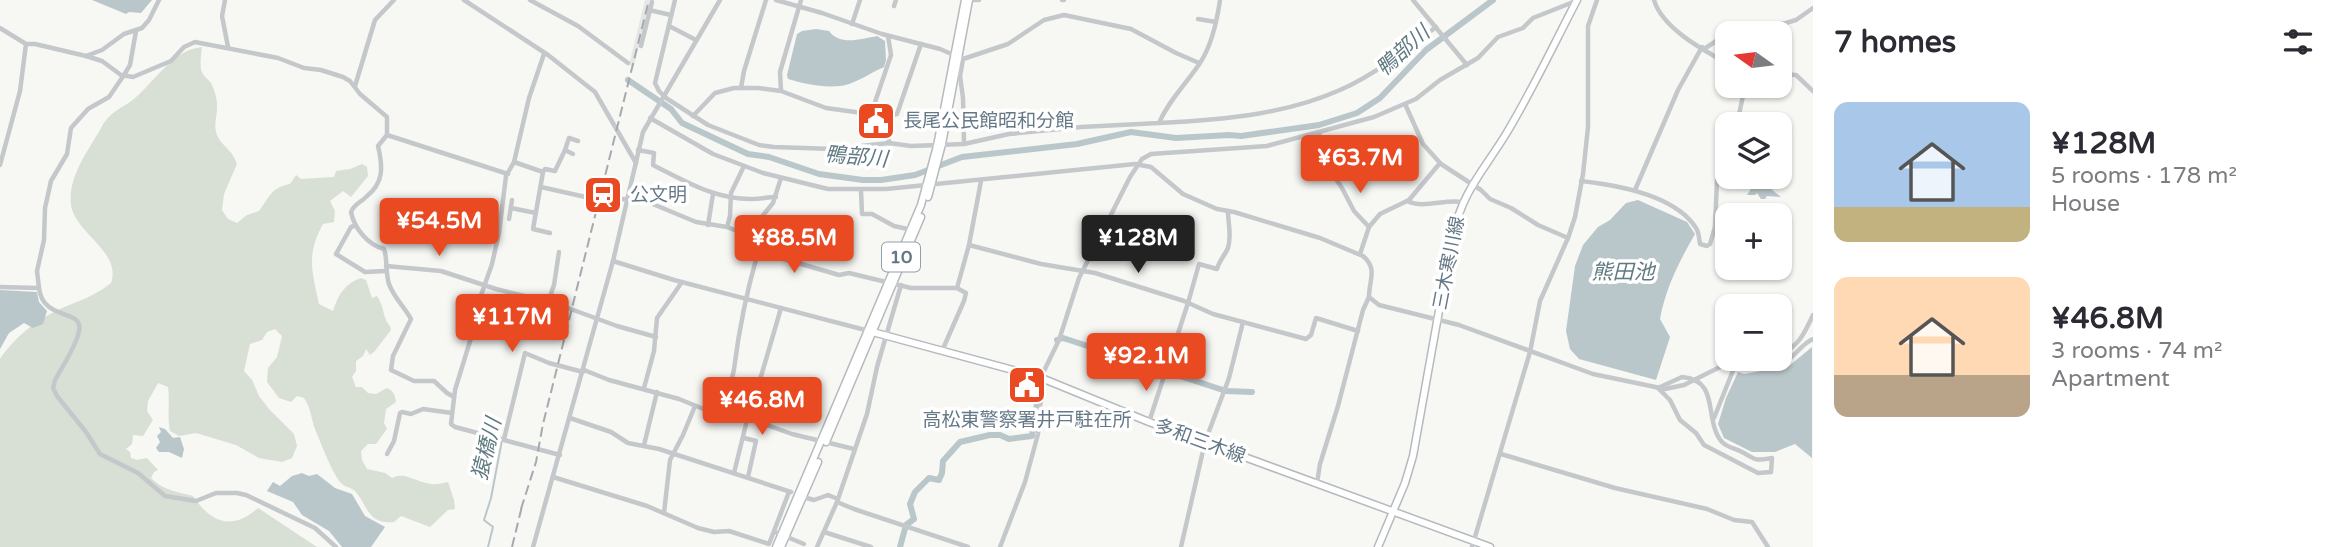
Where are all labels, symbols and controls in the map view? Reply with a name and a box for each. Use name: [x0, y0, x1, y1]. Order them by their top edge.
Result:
water label: 鴨部川: [1371, 19, 1436, 81]
north arrow: [1715, 21, 1792, 98]
map controls: [1715, 21, 1792, 371]
icon: filters: [2279, 23, 2317, 61]
text: 7 homes: [1834, 24, 1956, 61]
public building icon: 長尾公民館昭和分館: [855, 100, 897, 142]
place label: 長尾公民館昭和分館: [903, 110, 1074, 132]
button: layers: [1715, 112, 1792, 189]
text: ¥128M: [2051, 125, 2156, 162]
icon: home: [1890, 130, 1974, 214]
pin: ¥63.7M: [1303, 136, 1417, 195]
water label: 鴨部川: [824, 142, 890, 172]
text: ¥63.7M: [1317, 144, 1403, 172]
text: 5 rooms · 178 m²: [2051, 162, 2237, 190]
station icon: 公文明: [582, 174, 624, 216]
place label: 公文明: [630, 184, 687, 206]
text: House: [2051, 190, 2120, 218]
pin: ¥54.5M: [382, 198, 496, 258]
button: +: [1715, 203, 1792, 280]
text: ¥54.5M: [396, 207, 482, 235]
street label: 三木寒川線: [1429, 214, 1469, 312]
pin: ¥88.5M: [737, 216, 851, 275]
pin: ¥128M: [1089, 216, 1187, 275]
text: ¥88.5M: [751, 224, 837, 252]
text: ¥128M: [1098, 224, 1178, 252]
road number: 10: [882, 243, 920, 272]
water label: 熊田池: [1592, 260, 1656, 285]
pin: ¥117M: [463, 294, 561, 354]
button: −: [1715, 294, 1792, 371]
text: ¥46.8M: [2051, 300, 2164, 337]
text: ¥117M: [472, 303, 552, 331]
icon: home: [1890, 305, 1974, 389]
pin: ¥92.1M: [1089, 334, 1203, 393]
text: 3 rooms · 74 m²: [2051, 337, 2222, 365]
text: ¥92.1M: [1103, 342, 1189, 370]
public building icon: 高松東警察署井戸駐在所: [1006, 364, 1048, 406]
text: Apartment: [2051, 365, 2170, 393]
pin: ¥46.8M: [705, 378, 819, 437]
text: ¥46.8M: [719, 386, 805, 414]
place label: 高松東警察署井戸駐在所: [922, 409, 1132, 431]
water label: 猿橋川: [467, 413, 507, 483]
street label: 多和三木線: [1152, 414, 1248, 468]

